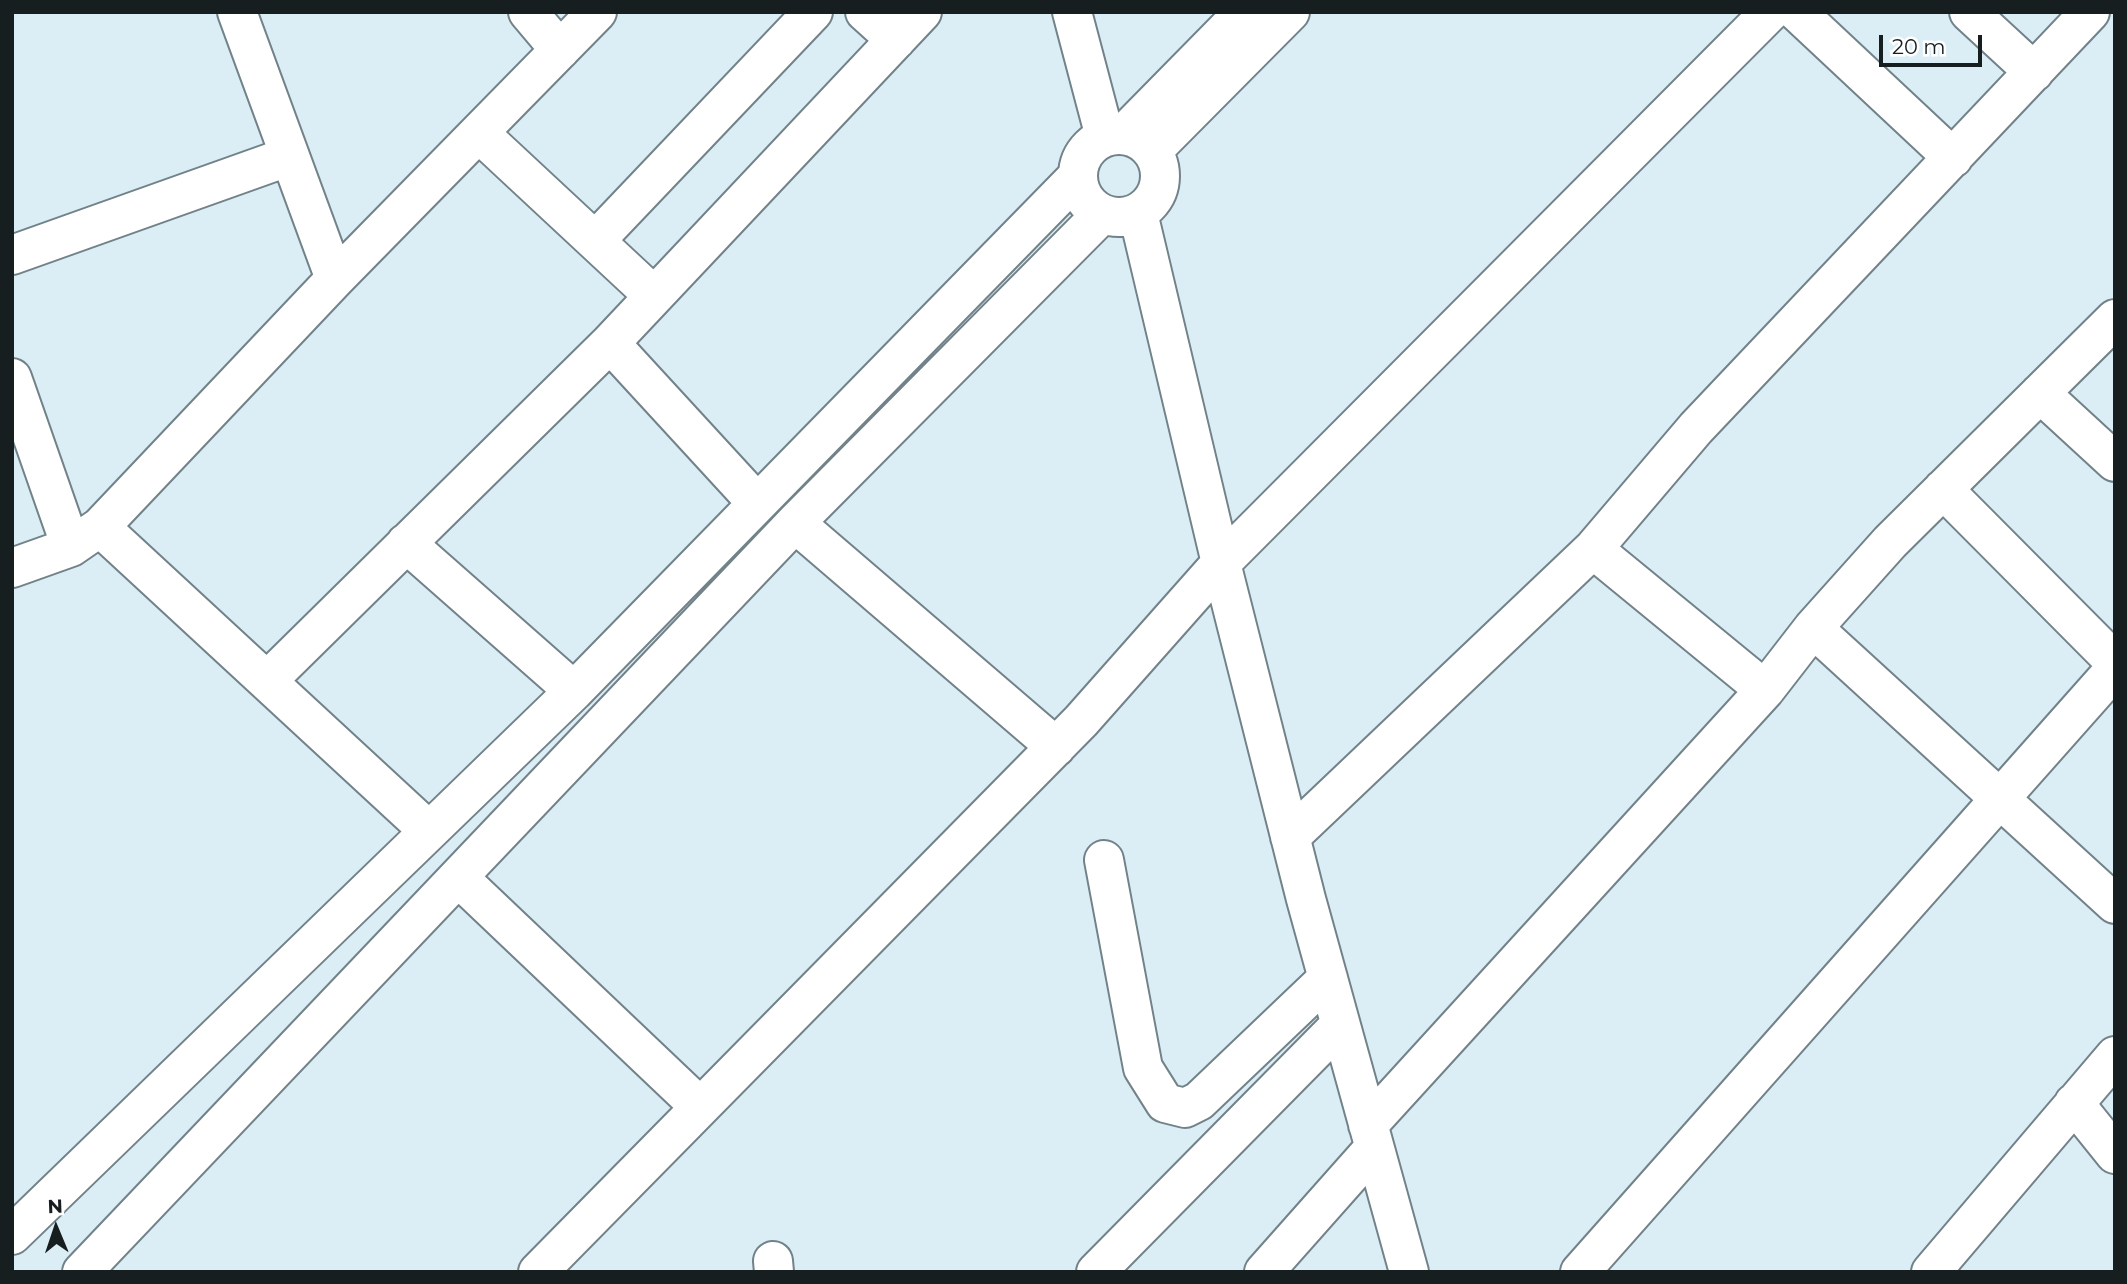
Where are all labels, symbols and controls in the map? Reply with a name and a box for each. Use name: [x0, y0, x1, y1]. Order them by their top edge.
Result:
scale bar: [1882, 21, 1985, 65]
text: 20 m: [1892, 34, 1946, 59]
north arrow: [21, 1193, 91, 1263]
text: N: [47, 1195, 63, 1218]

